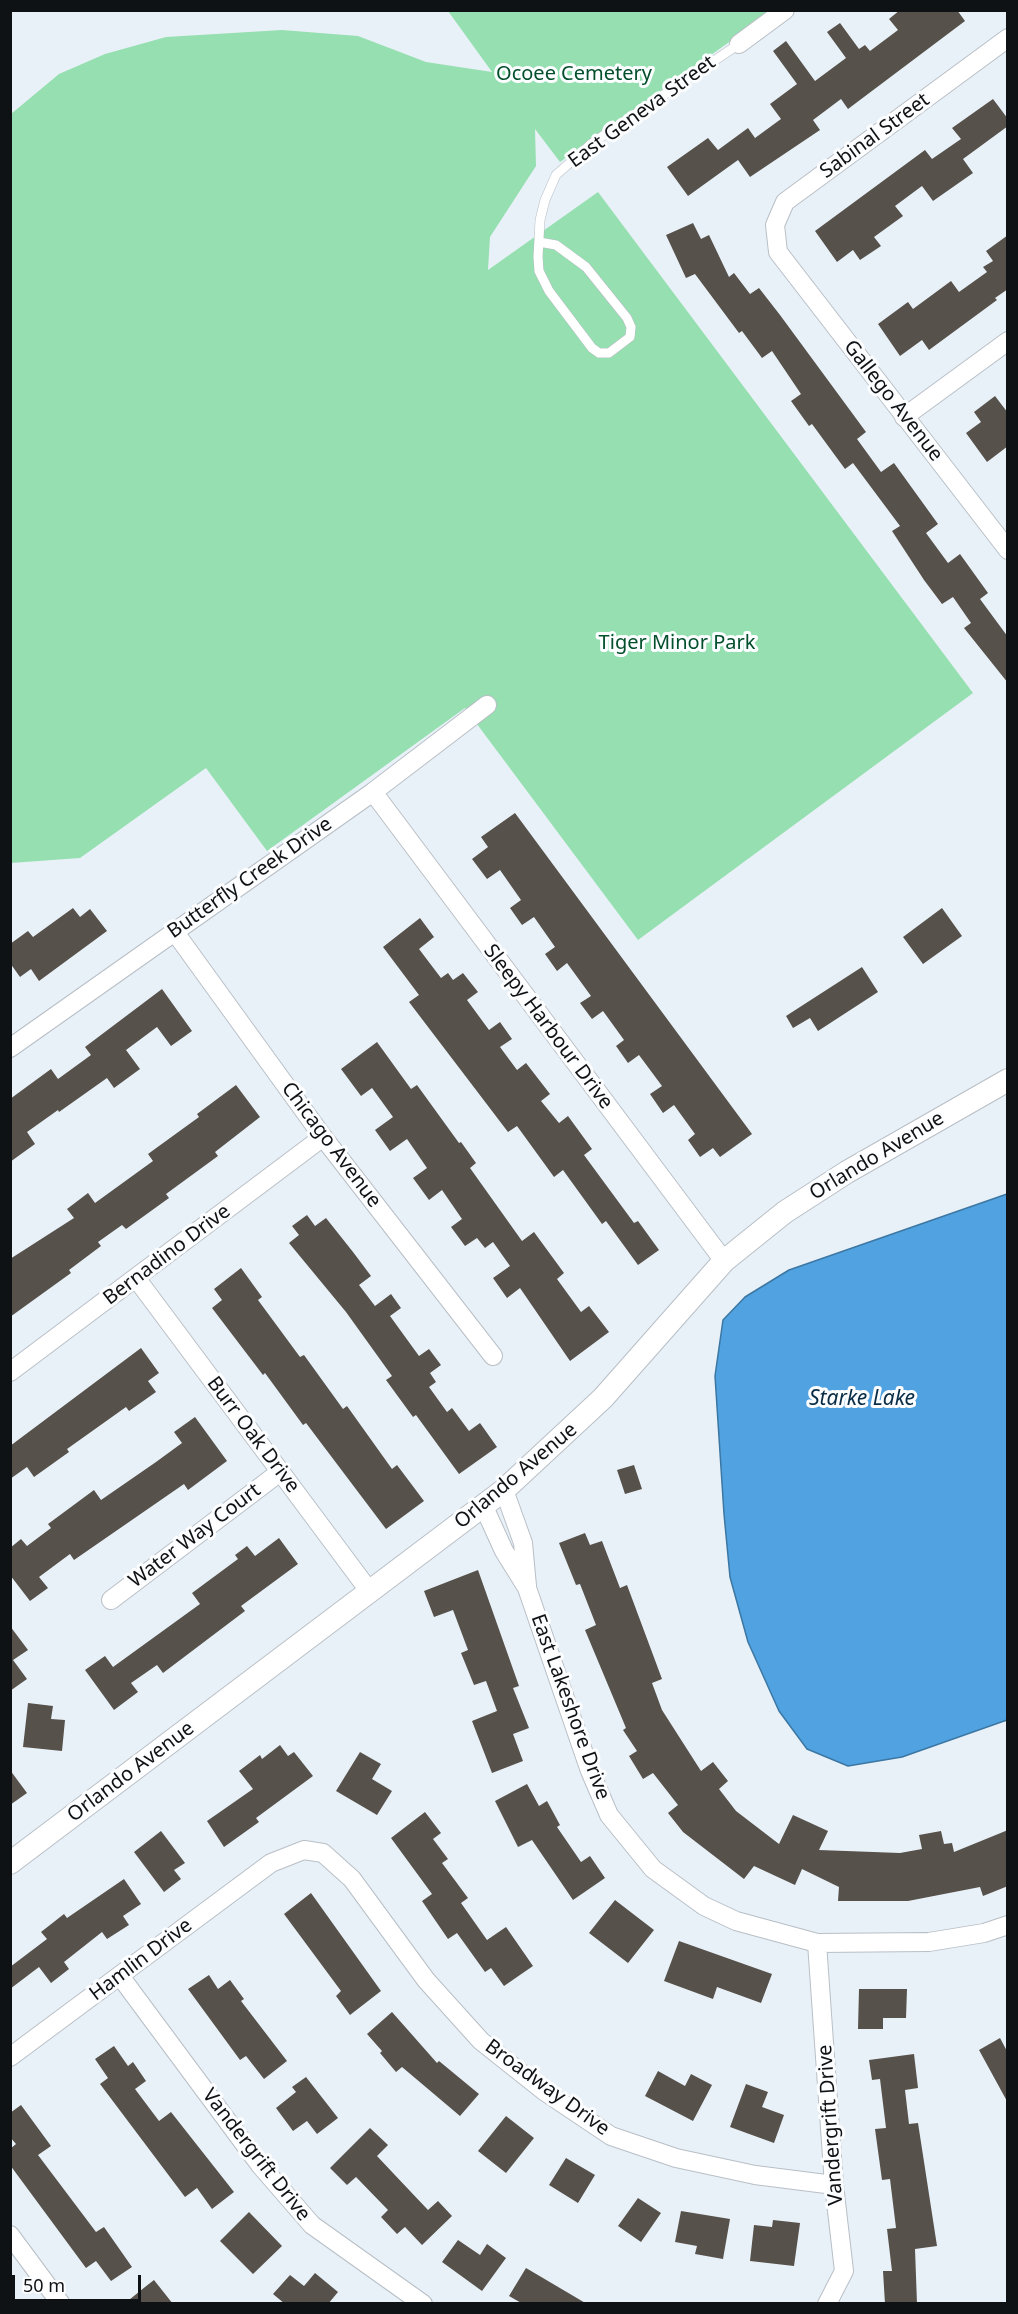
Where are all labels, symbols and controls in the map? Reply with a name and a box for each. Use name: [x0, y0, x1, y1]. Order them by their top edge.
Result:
street label: East Geneva Street: [564, 51, 720, 173]
park label: Ocoee Cemetery: [496, 62, 652, 86]
street label: Sabinal Street: [816, 88, 934, 184]
street label: Gallego Avenue: [838, 336, 948, 466]
park label: Tiger Minor Park: [599, 631, 755, 655]
street label: Butterfly Creek Drive: [163, 812, 337, 944]
street label: Sleepy Harbour Drive: [478, 940, 618, 1114]
street label: Chicago Avenue: [276, 1078, 386, 1212]
street label: Orlando Avenue: [805, 1106, 949, 1206]
street label: Bernadino Drive: [99, 1199, 235, 1311]
street label: Burr Oak Drive: [202, 1372, 304, 1498]
water label: Starke Lake: [809, 1386, 915, 1412]
street label: Orlando Avenue: [450, 1418, 582, 1534]
street label: Water Way Court: [124, 1479, 266, 1593]
street label: East Lakeshore Drive: [525, 1611, 615, 1803]
street label: Orlando Avenue: [63, 1717, 199, 1827]
street label: Hamlin Drive: [85, 1914, 197, 2006]
street label: Broadway Drive: [480, 2035, 614, 2141]
street label: Vandergrift Drive: [813, 2044, 849, 2206]
street label: Vandergrift Drive: [197, 2084, 315, 2226]
scale bar: [15, 2263, 144, 2301]
text: 50 m: [23, 2273, 65, 2297]

